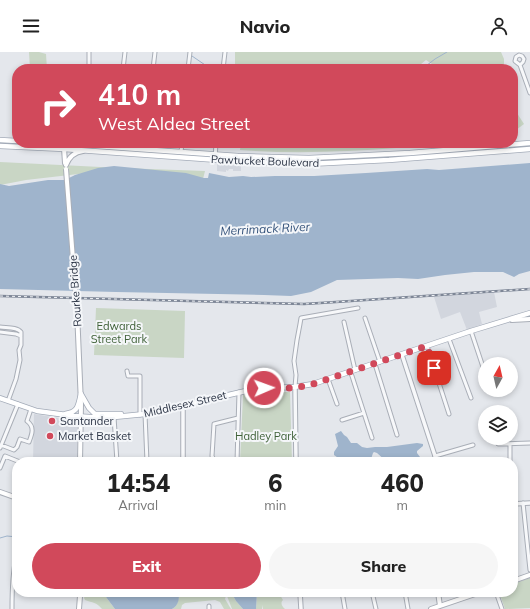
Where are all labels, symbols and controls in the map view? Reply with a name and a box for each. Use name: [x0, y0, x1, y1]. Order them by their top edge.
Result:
icon: menu: [20, 15, 42, 37]
text: Navio: [240, 15, 290, 38]
icon: person: [488, 15, 510, 37]
text: 410 m: [98, 77, 181, 112]
icon: right: [32, 80, 84, 132]
text: West Aldea Street: [98, 112, 250, 135]
street label: Pawtucket Boulevard: [211, 152, 319, 170]
water label: Merrimack River: [220, 219, 311, 238]
street label: Rourke Bridge: [66, 255, 84, 327]
park label: Edwards Street Park: [91, 319, 148, 346]
pin: [417, 351, 451, 385]
icon: arrive: [423, 357, 445, 379]
north arrow: [478, 357, 518, 397]
map controls: [478, 357, 518, 445]
position arrow: [243, 367, 285, 409]
street label: Middlesex Street: [142, 388, 228, 420]
button: layers: [478, 405, 518, 445]
place label: Santander: [60, 414, 113, 428]
marker: Santander: [47, 416, 57, 426]
place label: Market Basket: [58, 429, 131, 443]
park label: Hadley Park: [235, 429, 297, 443]
marker: Market Basket: [45, 431, 55, 441]
text: 14:54: [106, 468, 170, 498]
text: 6: [268, 468, 283, 498]
text: 460: [381, 468, 424, 498]
text: Arrival: [118, 497, 158, 513]
text: min: [264, 497, 286, 513]
text: m: [396, 497, 408, 513]
button: Exit: [32, 543, 261, 589]
button: Share: [269, 543, 498, 589]

